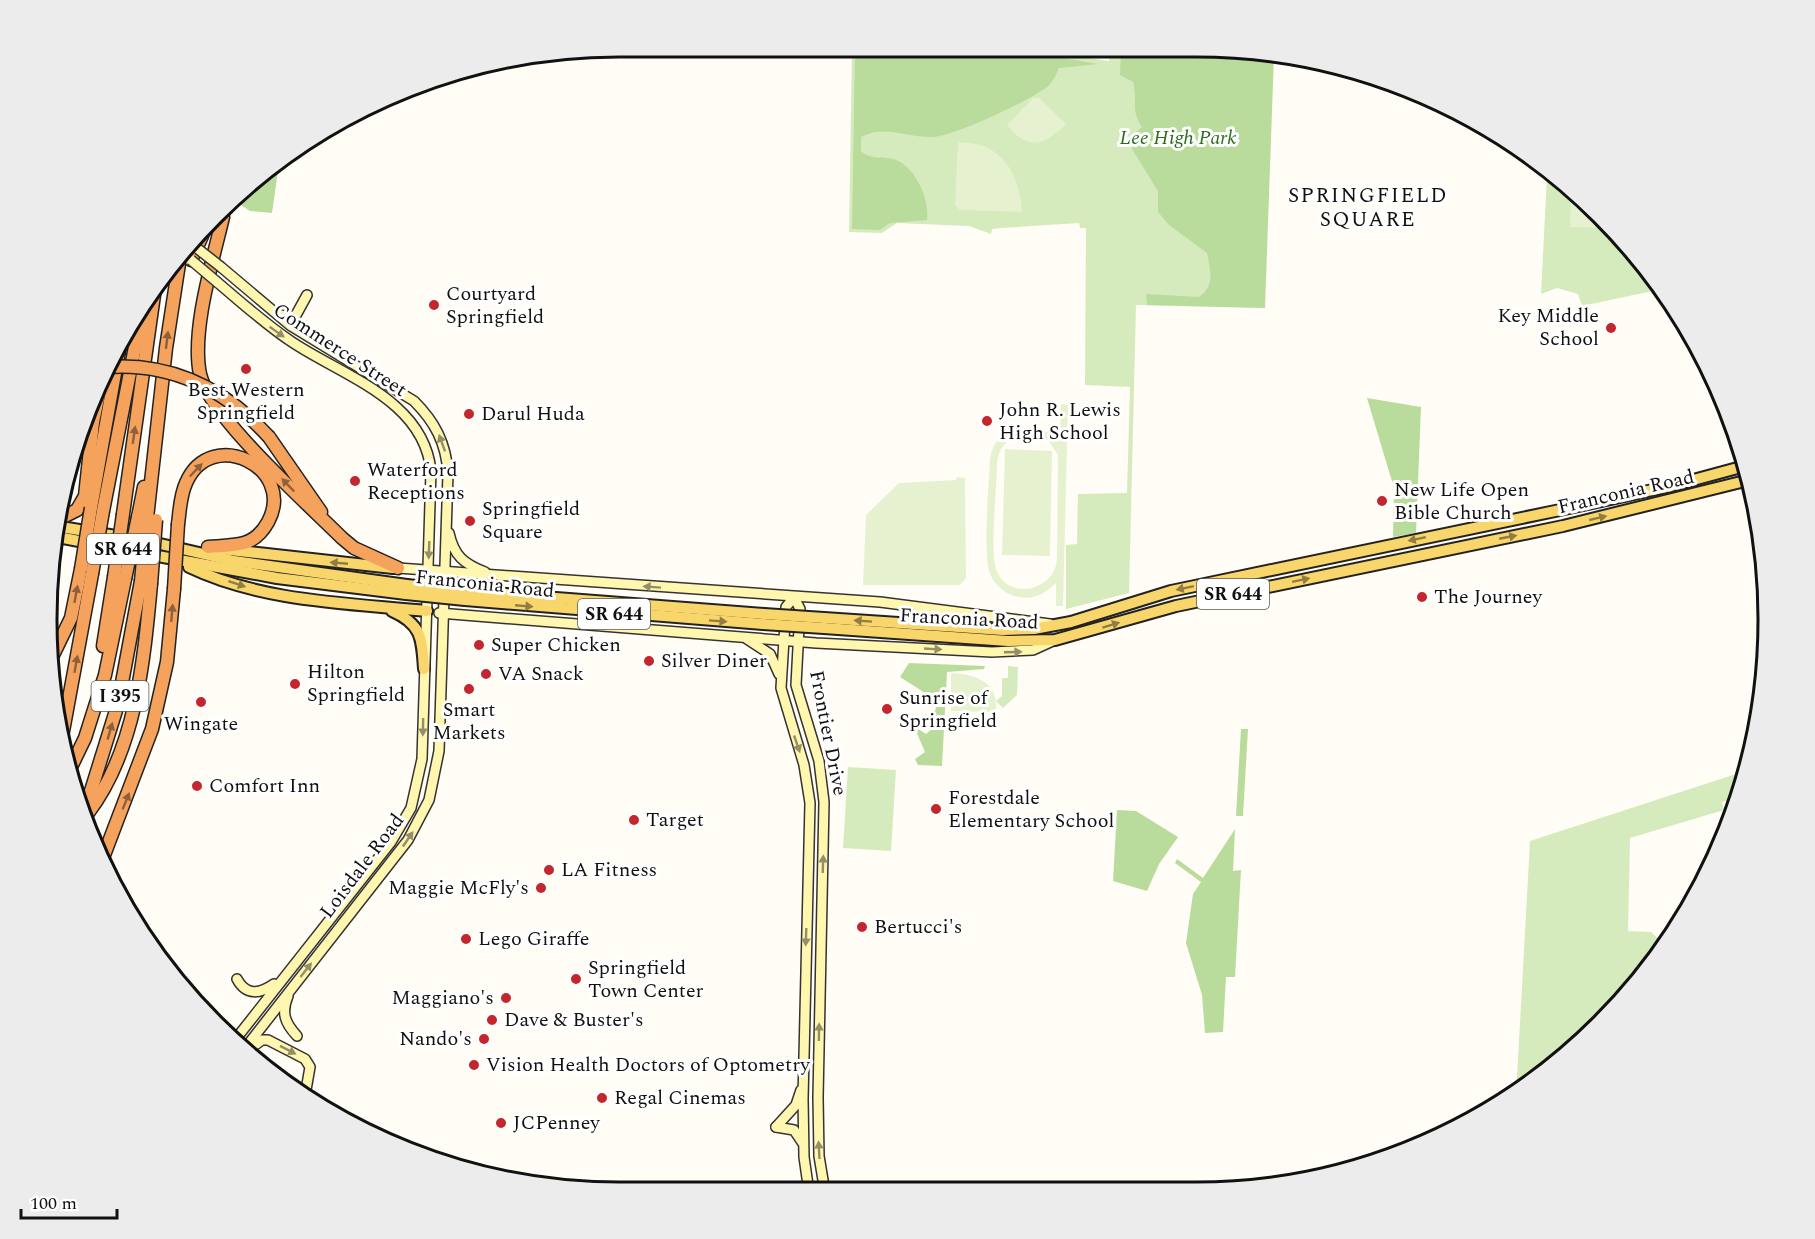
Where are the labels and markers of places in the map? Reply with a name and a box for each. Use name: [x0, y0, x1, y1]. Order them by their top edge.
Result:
place label: Courtyard Springfield: [446, 279, 544, 332]
marker: Courtyard Springfield: [427, 298, 441, 312]
place label: Key Middle School: [1497, 301, 1599, 354]
marker: Key Middle School: [1604, 321, 1618, 335]
marker: Best Western Springfield: [239, 362, 253, 376]
place label: Best Western Springfield: [187, 375, 305, 428]
place label: John R. Lewis High School: [999, 395, 1121, 448]
place label: Darul Huda: [481, 399, 585, 429]
marker: Darul Huda: [462, 407, 476, 421]
marker: John R. Lewis High School: [980, 414, 994, 428]
place label: Waterford Receptions: [367, 455, 465, 508]
marker: Waterford Receptions: [348, 474, 362, 488]
place label: New Life Open Bible Church: [1394, 475, 1529, 528]
place label: Springfield Square: [482, 494, 580, 547]
marker: New Life Open Bible Church: [1375, 494, 1389, 508]
marker: Springfield Square: [463, 514, 477, 528]
place label: The Journey: [1434, 582, 1543, 612]
marker: The Journey: [1415, 590, 1429, 604]
place label: Super Chicken: [491, 630, 621, 660]
marker: Super Chicken: [472, 638, 486, 652]
place label: Silver Diner: [661, 646, 767, 676]
marker: Silver Diner: [642, 654, 656, 668]
place label: Hilton Springfield: [307, 657, 405, 710]
place label: VA Snack: [498, 659, 584, 689]
marker: VA Snack: [479, 667, 493, 681]
marker: Hilton Springfield: [288, 677, 302, 691]
marker: Smart Markets: [462, 682, 476, 696]
place label: Sunrise of Springfield: [899, 683, 997, 736]
marker: Wingate: [194, 695, 208, 709]
place label: Smart Markets: [432, 695, 506, 748]
marker: Sunrise of Springfield: [880, 702, 894, 716]
place label: Wingate: [164, 709, 238, 739]
place label: Comfort Inn: [209, 771, 320, 801]
marker: Comfort Inn: [190, 779, 204, 793]
place label: Forestdale Elementary School: [948, 783, 1114, 836]
marker: Forestdale Elementary School: [929, 802, 943, 816]
place label: Target: [646, 805, 704, 835]
marker: Target: [627, 813, 641, 827]
place label: LA Fitness: [561, 855, 657, 885]
marker: LA Fitness: [542, 863, 556, 877]
place label: Maggie McFly's: [388, 873, 529, 903]
marker: Maggie McFly's: [534, 881, 548, 895]
place label: Bertucci's: [874, 912, 962, 942]
marker: Bertucci's: [855, 920, 869, 934]
place label: Lego Giraffe: [478, 924, 590, 954]
marker: Lego Giraffe: [459, 932, 473, 946]
place label: Springfield Town Center: [588, 953, 704, 1006]
marker: Springfield Town Center: [569, 972, 583, 986]
place label: Maggiano's: [392, 983, 494, 1013]
marker: Maggiano's: [499, 991, 513, 1005]
place label: Dave & Buster's: [504, 1005, 644, 1035]
marker: Dave & Buster's: [485, 1013, 499, 1027]
place label: Nando's: [399, 1024, 472, 1054]
marker: Nando's: [477, 1032, 491, 1046]
place label: Vision Health Doctors of Optometry: [486, 1050, 811, 1080]
marker: Vision Health Doctors of Optometry: [467, 1058, 481, 1072]
place label: Regal Cinemas: [614, 1083, 746, 1113]
marker: Regal Cinemas: [595, 1091, 609, 1105]
place label: JCPenney: [513, 1108, 601, 1138]
marker: JCPenney: [494, 1116, 508, 1130]

